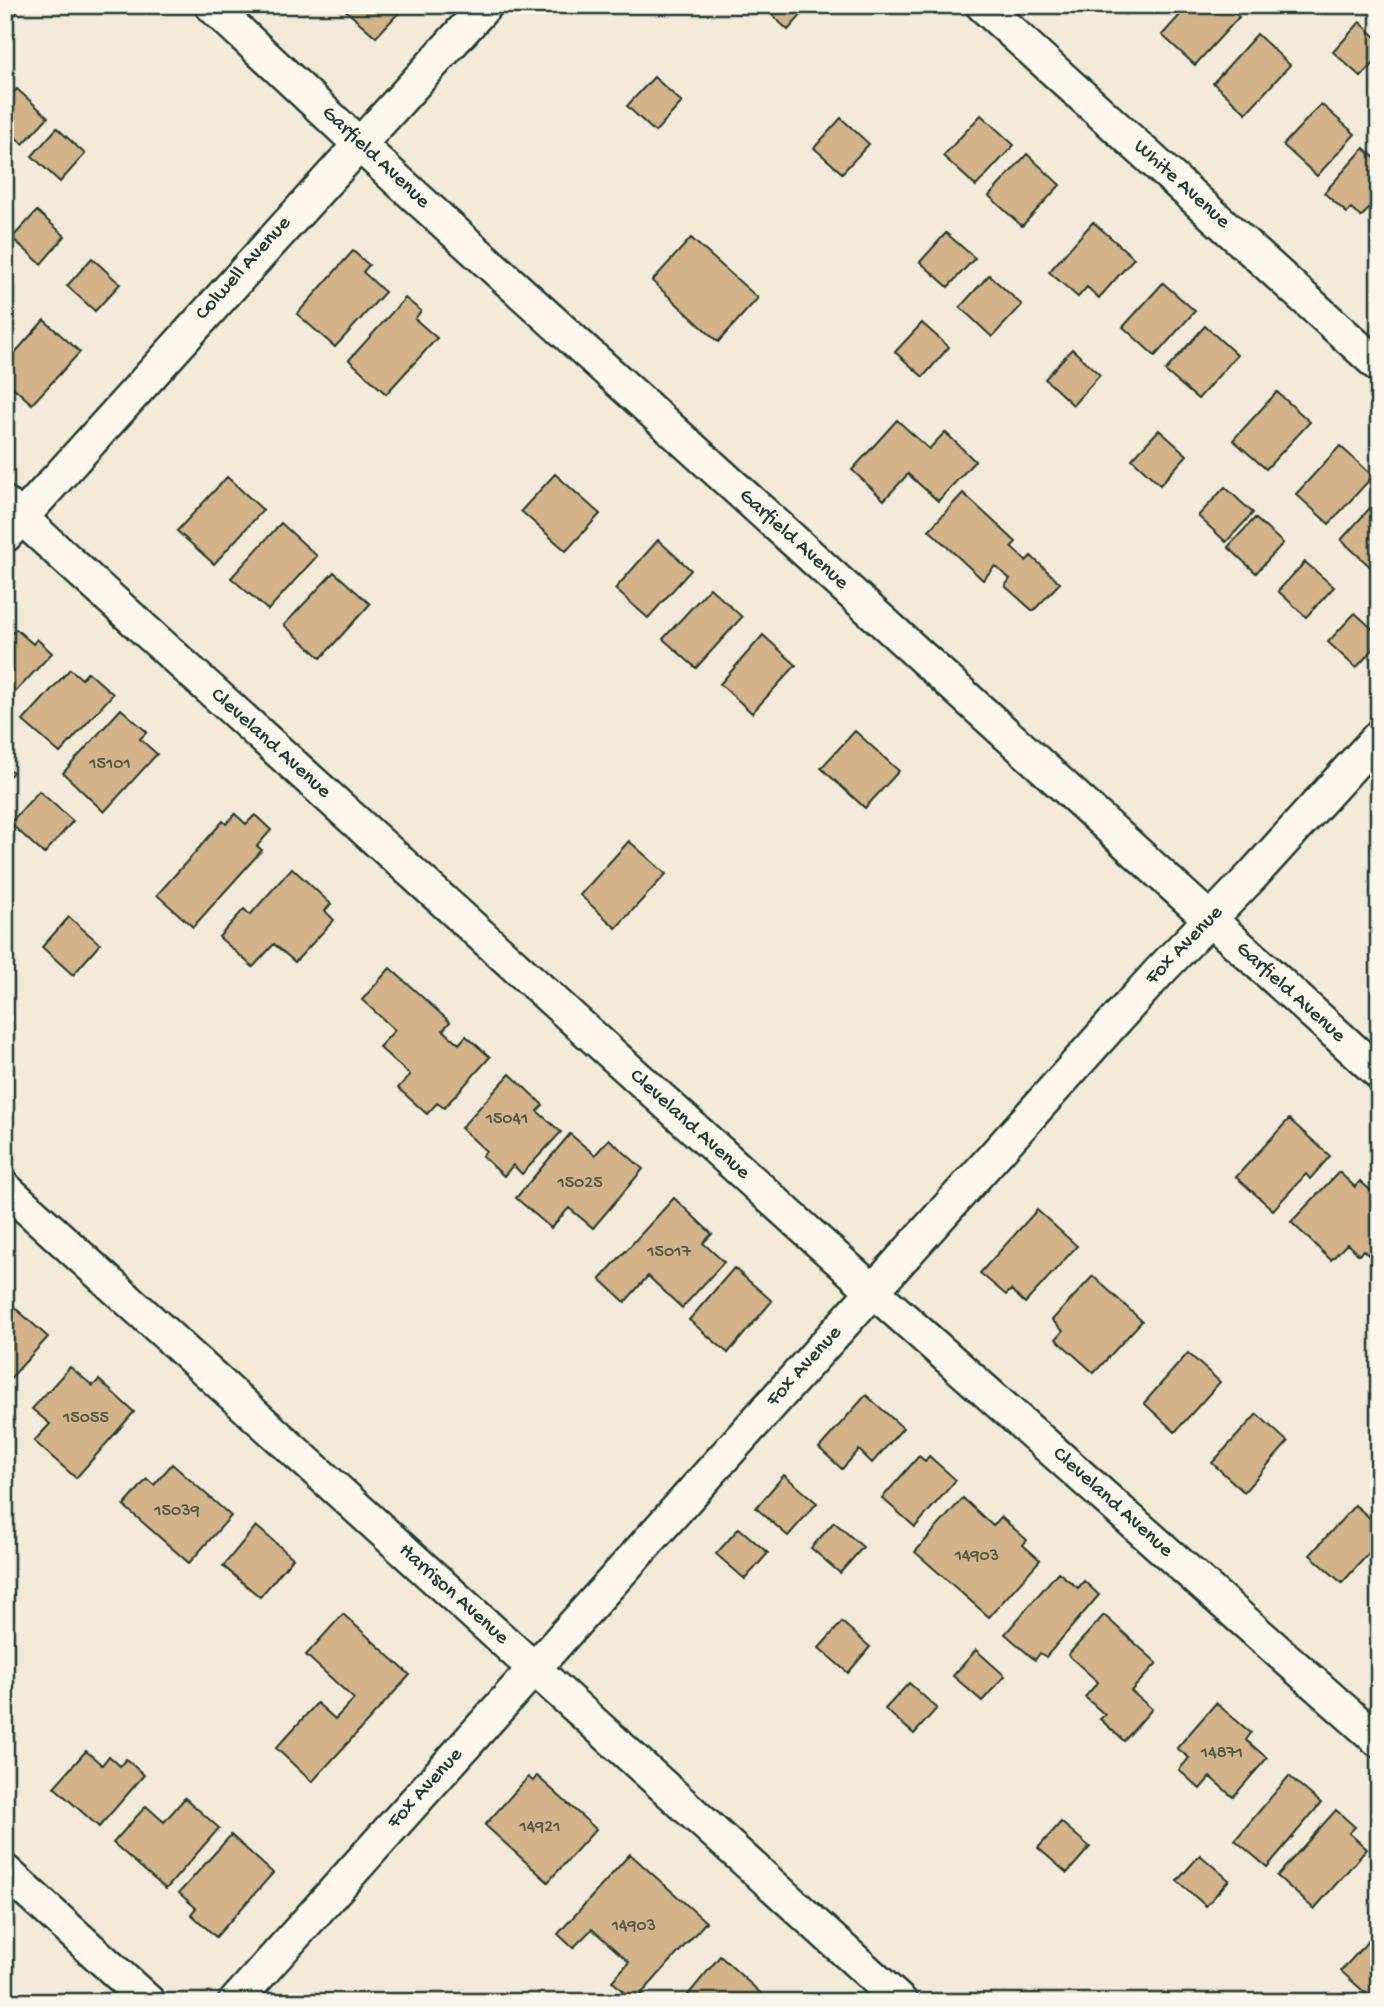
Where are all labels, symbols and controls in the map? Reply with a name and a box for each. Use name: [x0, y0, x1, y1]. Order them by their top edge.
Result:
street label: Garfield Avenue: [316, 101, 435, 215]
street label: White Avenue: [1128, 135, 1235, 236]
street label: Colwell Avenue: [191, 211, 298, 326]
street label: Garfield Avenue: [733, 484, 854, 597]
street label: Cleveland Avenue: [205, 683, 336, 805]
house number: 15101: [88, 754, 131, 775]
street label: Fox Avenue: [1140, 900, 1230, 992]
street label: Garfield Avenue: [1230, 937, 1351, 1050]
street label: Cleveland Avenue: [624, 1064, 755, 1186]
house number: 15041: [485, 1109, 528, 1130]
house number: 15025: [556, 1173, 603, 1194]
house number: 15017: [646, 1242, 691, 1263]
street label: Fox Avenue: [761, 1320, 849, 1414]
house number: 15055: [62, 1408, 109, 1429]
street label: Cleveland Avenue: [1047, 1442, 1178, 1564]
house number: 15039: [153, 1501, 200, 1522]
street label: Harrison Avenue: [393, 1539, 514, 1652]
house number: 14903: [954, 1546, 999, 1567]
street label: Fox Avenue: [382, 1742, 470, 1836]
house number: 14871: [1200, 1743, 1243, 1764]
house number: 14921: [519, 1817, 560, 1838]
house number: 14903: [611, 1916, 656, 1937]

